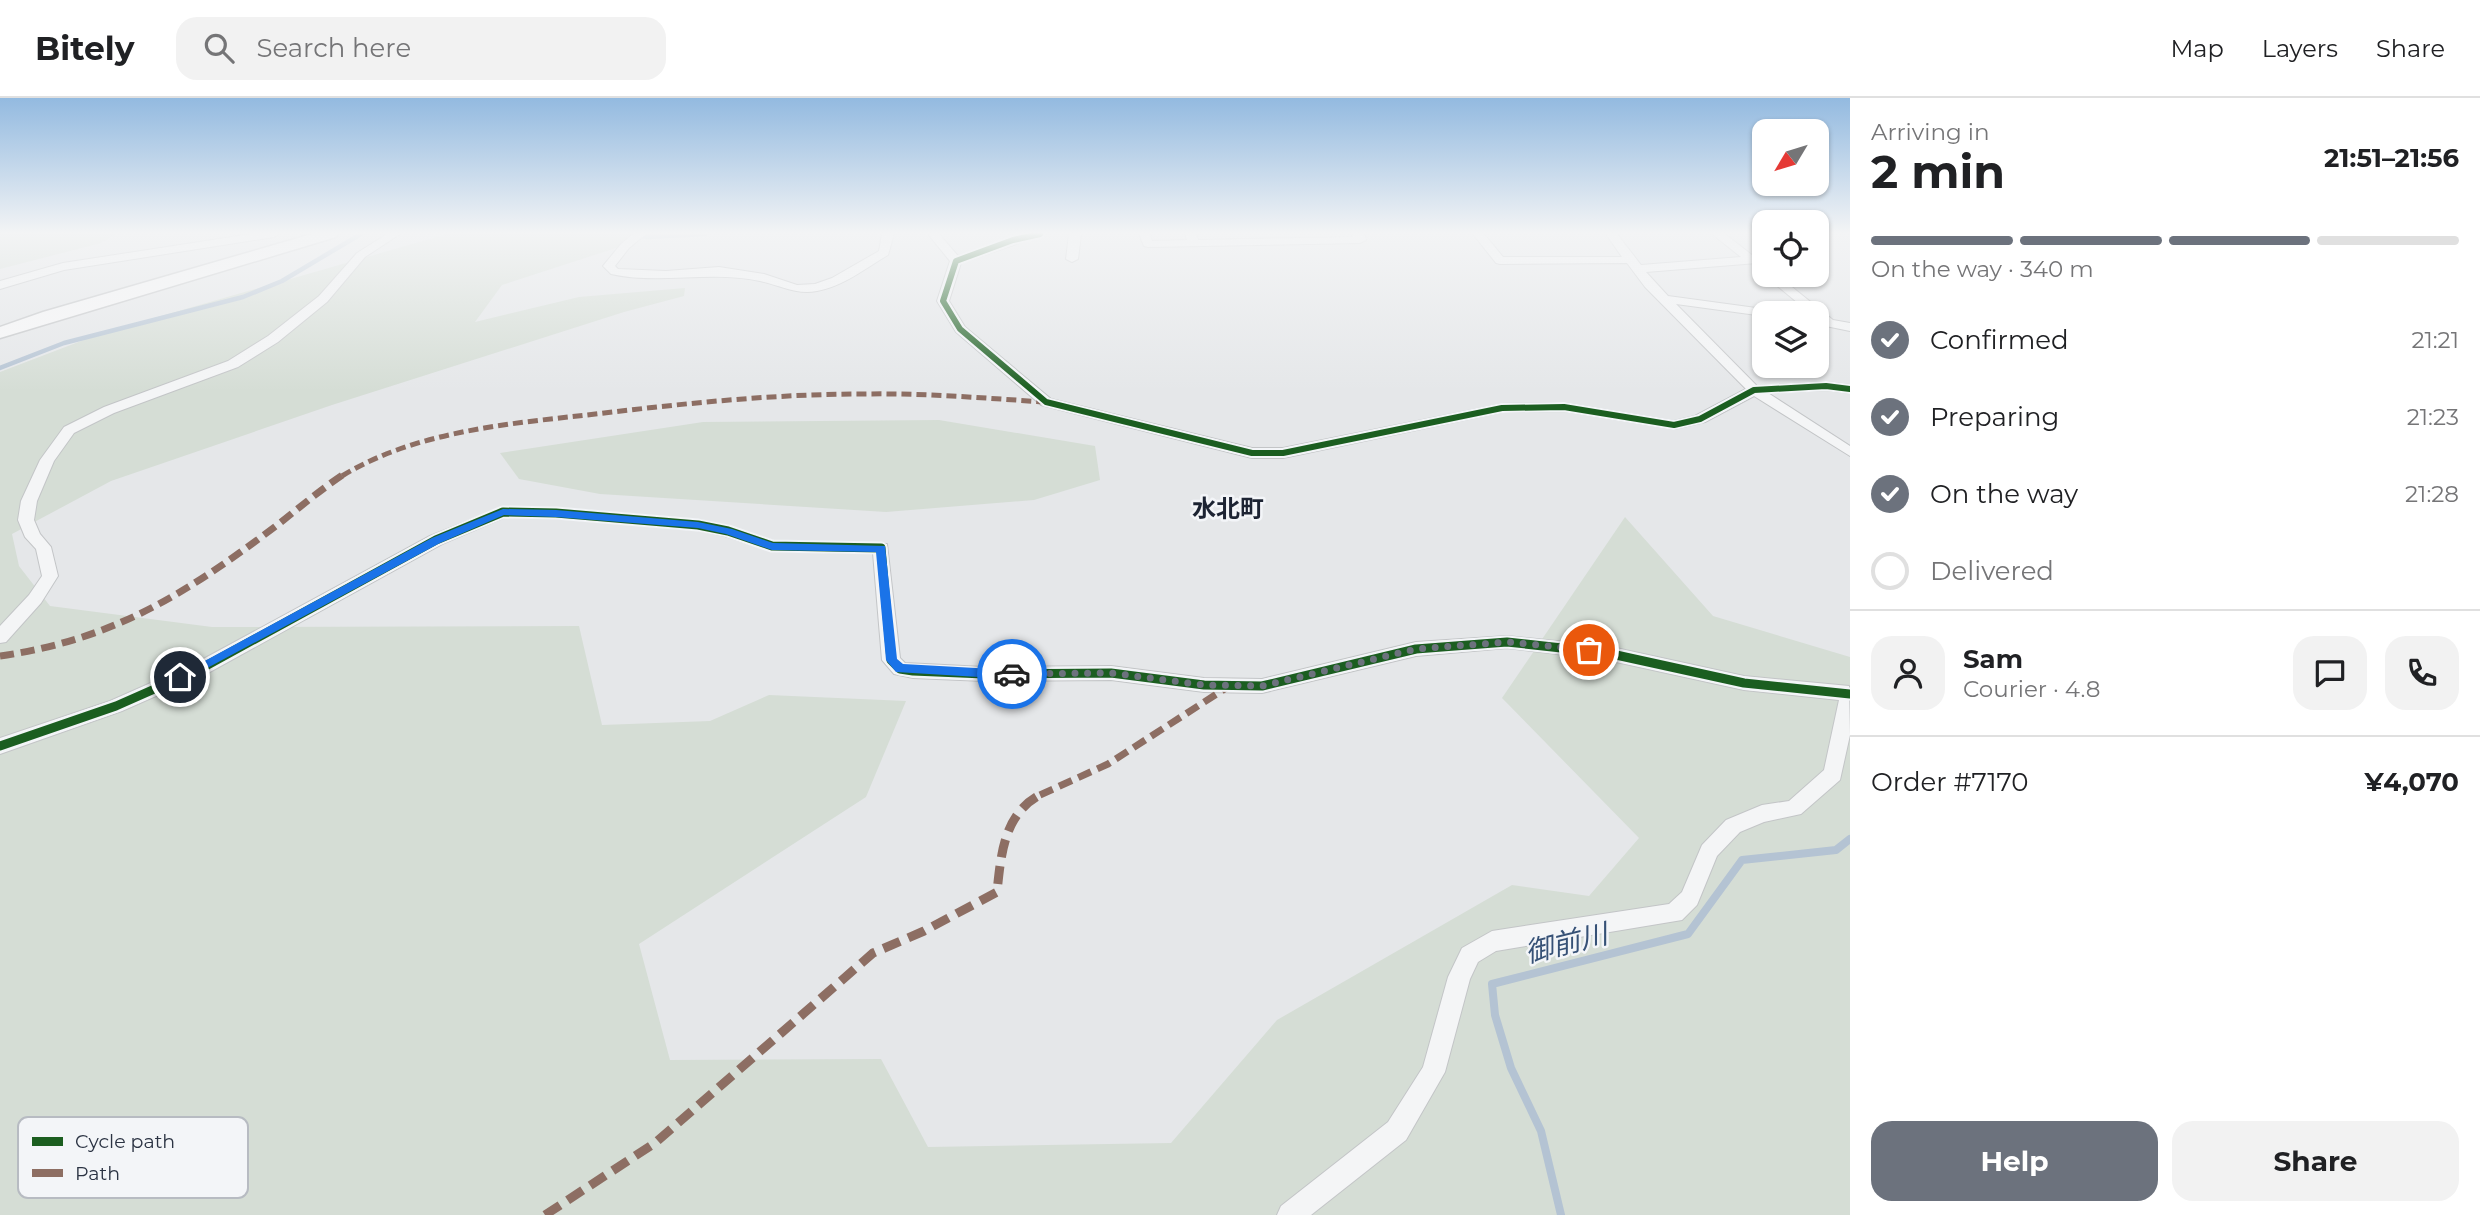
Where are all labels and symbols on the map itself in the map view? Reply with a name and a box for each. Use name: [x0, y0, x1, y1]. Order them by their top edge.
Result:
north arrow: [1752, 119, 1829, 196]
district label: 水北町: [1192, 494, 1264, 523]
pin: [1559, 620, 1619, 680]
courier: [977, 639, 1047, 709]
pin: [150, 647, 210, 707]
water label: 御前川: [1521, 916, 1614, 970]
legend: [18, 1117, 248, 1198]
text: Cycle path: [75, 1130, 175, 1153]
text: Path: [75, 1162, 120, 1185]

